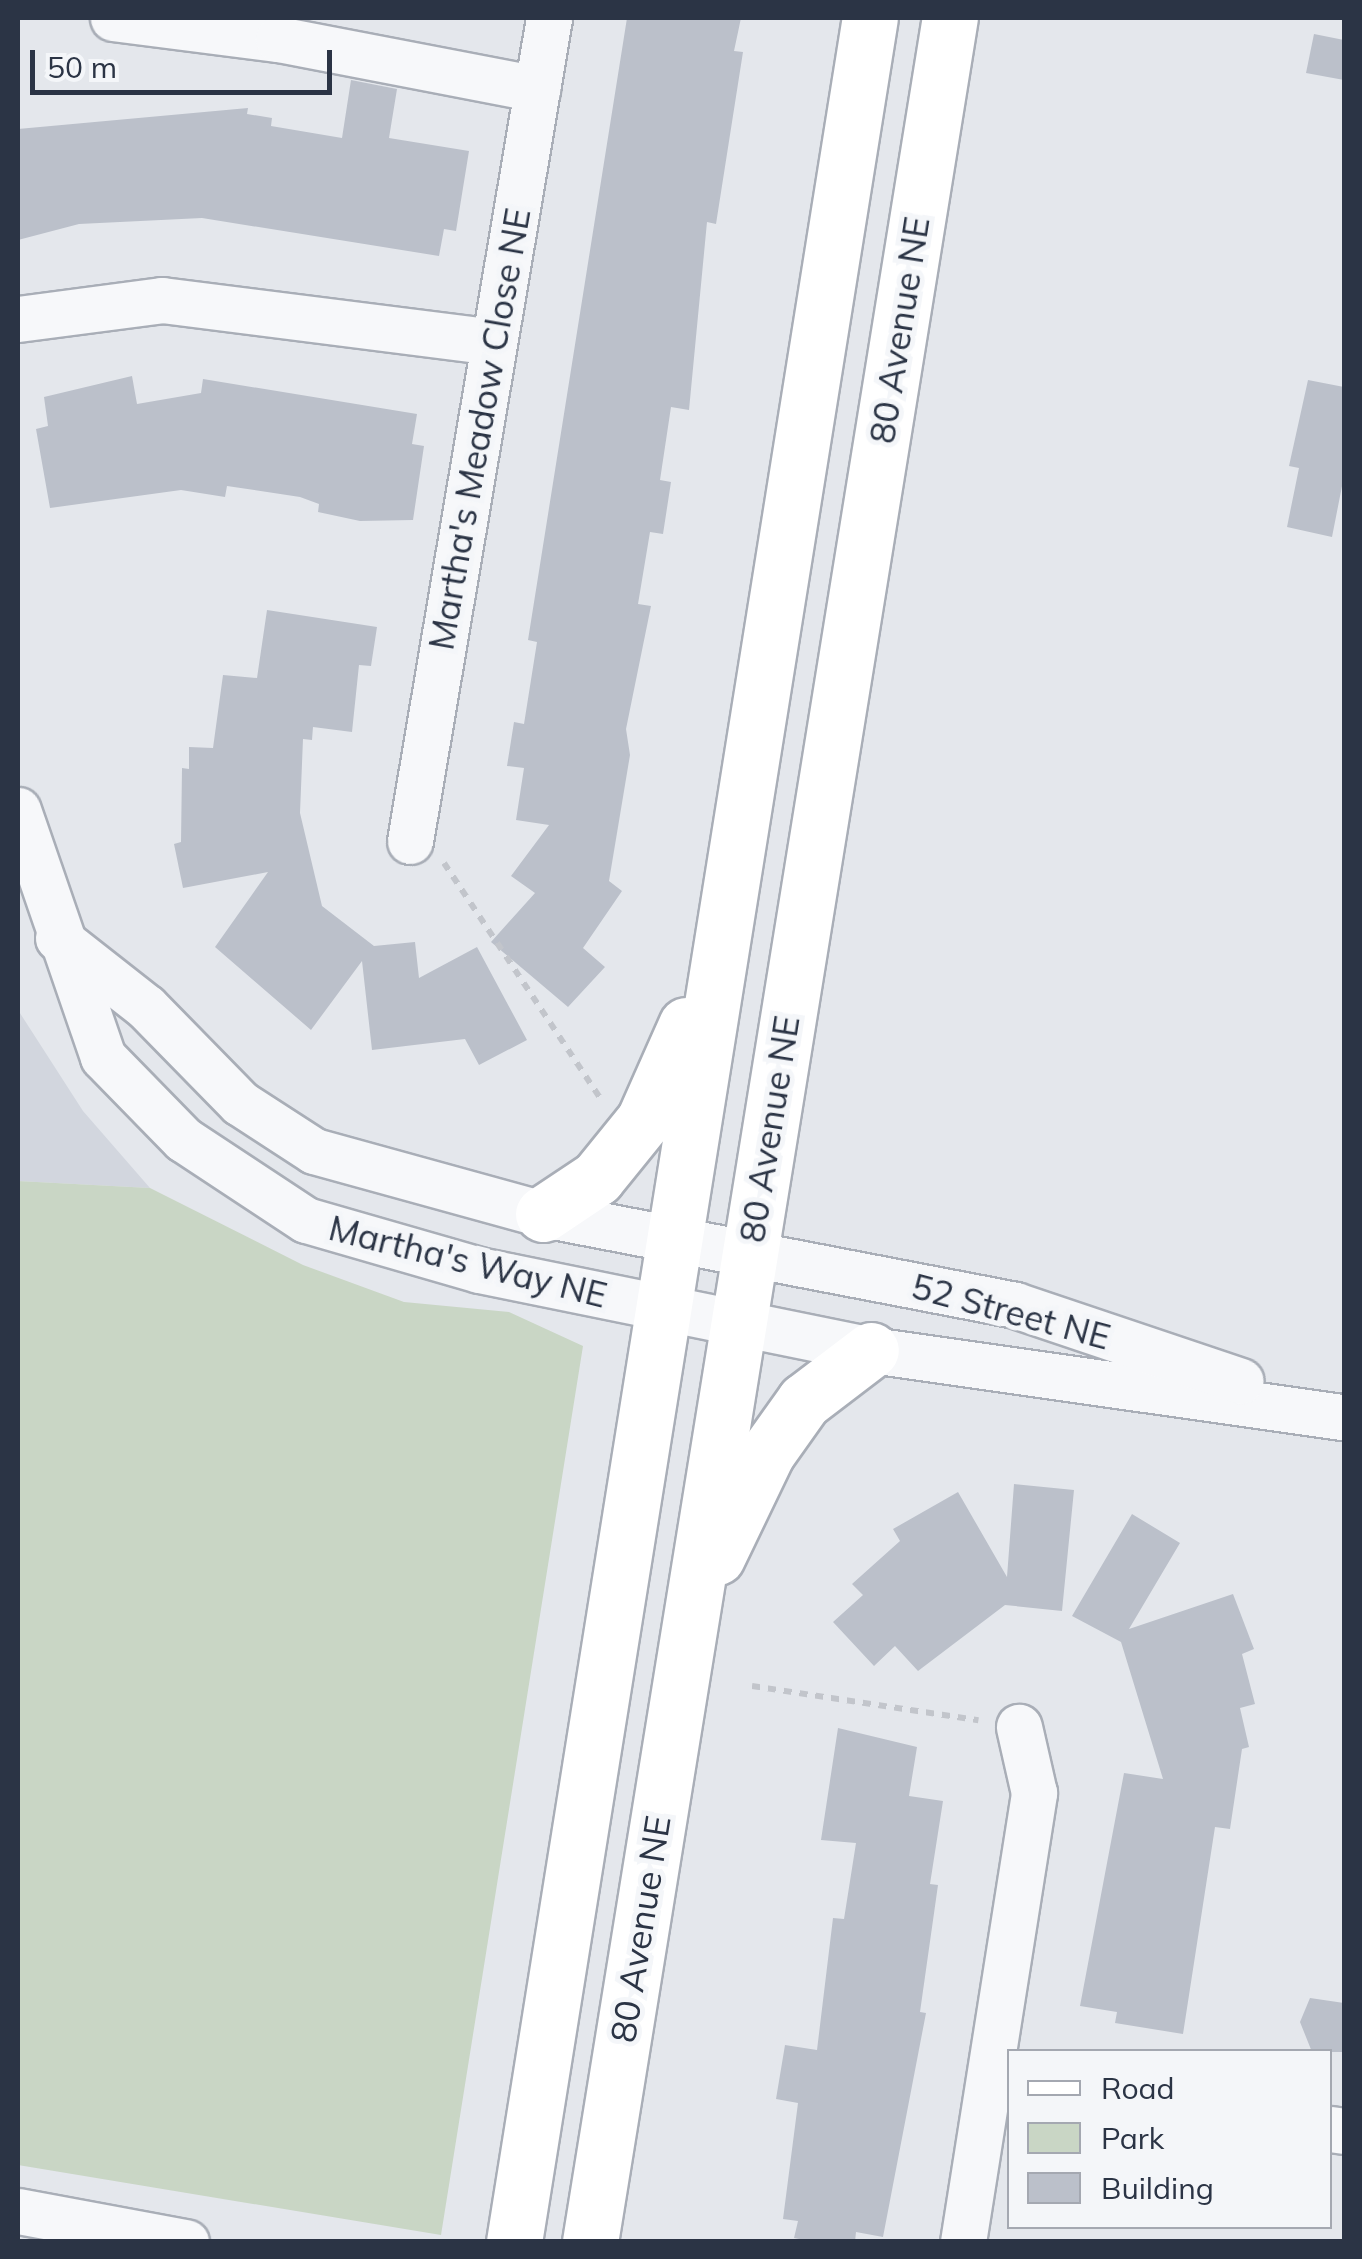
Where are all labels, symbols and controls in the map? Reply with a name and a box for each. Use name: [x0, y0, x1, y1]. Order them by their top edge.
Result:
scale bar: [35, 30, 338, 92]
text: 50 m: [47, 48, 117, 86]
street label: Martha's Meadow Close NE: [419, 205, 539, 653]
street label: 80 Avenue NE: [860, 214, 938, 446]
street label: 80 Avenue NE: [730, 1013, 808, 1245]
street label: Martha's Way NE: [325, 1206, 611, 1316]
street label: 52 Street NE: [907, 1264, 1115, 1358]
street label: 80 Avenue NE: [601, 1813, 679, 2045]
legend: [1007, 2049, 1332, 2229]
text: Road: [1101, 2069, 1175, 2107]
text: Park: [1101, 2119, 1164, 2157]
text: Building: [1101, 2169, 1214, 2207]

